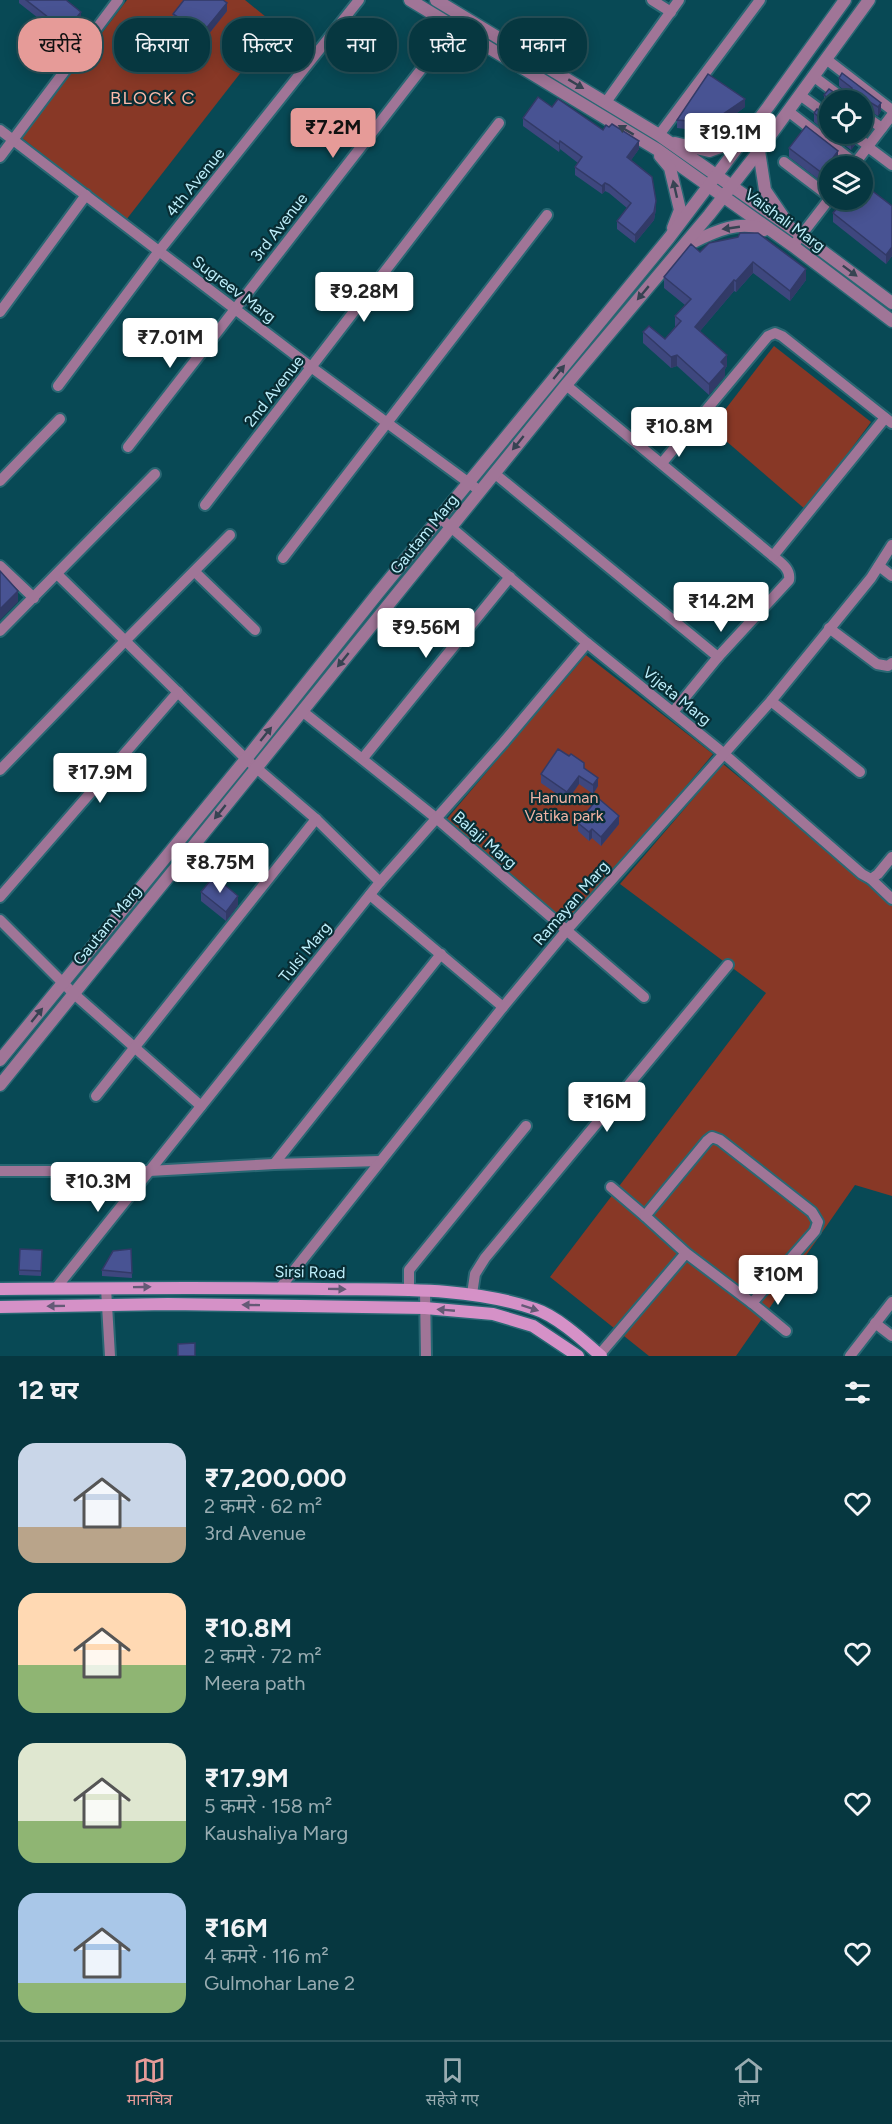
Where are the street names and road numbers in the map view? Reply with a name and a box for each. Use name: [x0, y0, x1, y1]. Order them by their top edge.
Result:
street label: 4th Avenue: [162, 144, 229, 220]
street label: Vaishali Marg: [741, 185, 829, 255]
street label: 3rd Avenue: [246, 189, 312, 265]
street label: Sugreev Marg: [189, 251, 279, 327]
street label: 2nd Avenue: [240, 351, 308, 430]
street label: Gautam Marg: [386, 490, 462, 578]
street label: Vijeta Marg: [639, 663, 715, 729]
street label: Balaji Marg: [449, 807, 521, 873]
street label: Ramayan Marg: [529, 857, 613, 949]
street label: Gautam Marg: [69, 881, 145, 969]
street label: Tulsi Marg: [275, 918, 335, 986]
street label: Sirsi Road: [274, 1262, 346, 1282]

